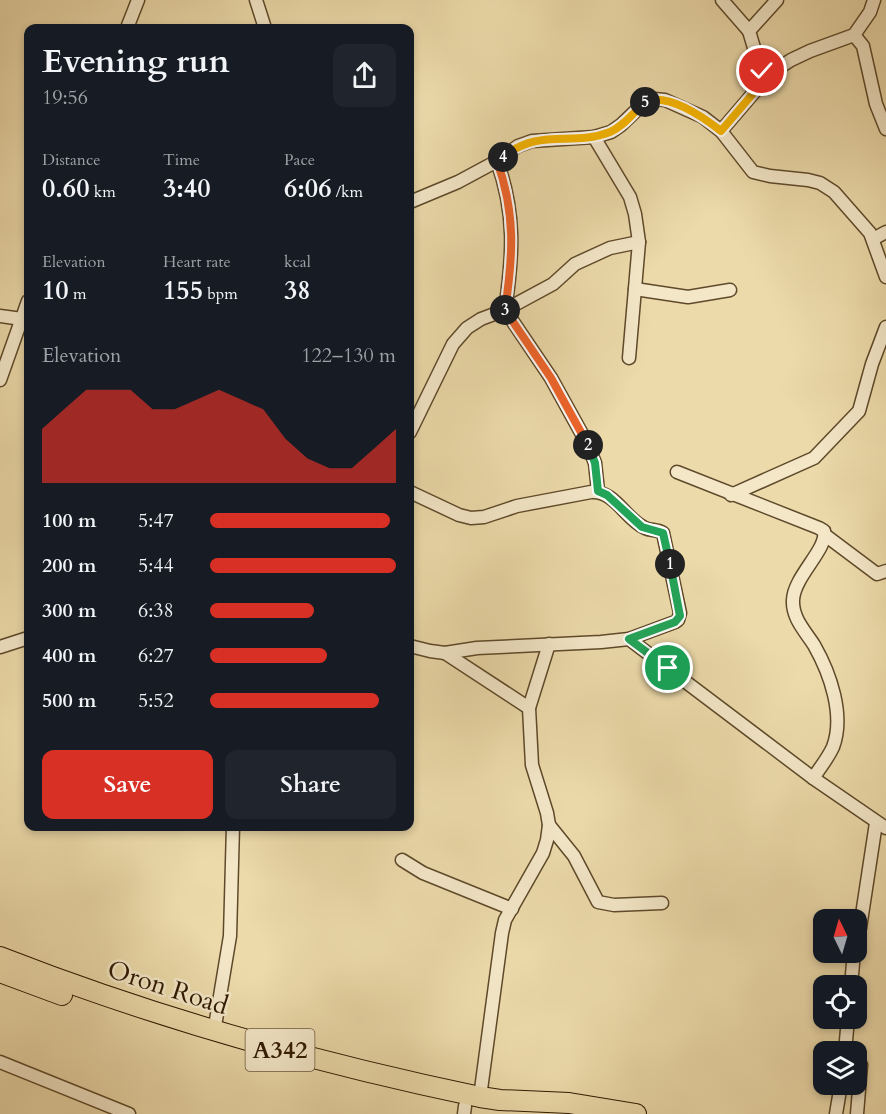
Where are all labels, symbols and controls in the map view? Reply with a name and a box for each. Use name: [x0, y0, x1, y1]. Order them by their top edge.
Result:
text: Evening run: [42, 39, 230, 84]
button: share: [333, 44, 396, 107]
pin: [736, 45, 787, 96]
icon: check: [745, 54, 778, 87]
text: 19:56: [42, 84, 88, 111]
pin: 5: [630, 87, 660, 117]
text: 5: [641, 91, 649, 113]
pin: 4: [488, 142, 518, 172]
text: 4: [499, 146, 507, 168]
text: Distance: [42, 149, 100, 171]
text: Time: [163, 149, 200, 171]
text: Pace: [284, 149, 315, 171]
text: 0.60: [42, 171, 90, 206]
text: 3:40: [163, 171, 211, 206]
text: 6:06: [284, 171, 332, 206]
text: km: [90, 181, 116, 203]
text: /km: [332, 181, 363, 203]
text: Elevation: [42, 251, 106, 273]
text: Heart rate: [163, 251, 231, 273]
text: kcal: [284, 251, 311, 273]
text: 10: [42, 273, 69, 308]
text: 155: [163, 273, 203, 308]
text: 38: [284, 273, 311, 308]
text: m: [69, 283, 86, 305]
text: bpm: [203, 283, 238, 305]
pin: 3: [490, 295, 520, 325]
text: 3: [501, 299, 509, 321]
text: Elevation: [42, 342, 121, 369]
text: 122–130 m: [301, 342, 396, 369]
pin: 2: [573, 430, 603, 460]
text: 2: [584, 434, 592, 456]
text: 100 m: [42, 507, 97, 534]
text: 5:47: [138, 507, 174, 534]
pin: 1: [655, 549, 685, 579]
text: 200 m: [42, 552, 97, 579]
text: 5:44: [138, 552, 174, 579]
text: 1: [666, 553, 674, 575]
text: 300 m: [42, 597, 97, 624]
text: 6:38: [138, 597, 174, 624]
text: 400 m: [42, 642, 97, 669]
text: 6:27: [138, 642, 174, 669]
pin: [642, 642, 693, 693]
icon: arrive: [651, 651, 684, 684]
text: 500 m: [42, 687, 97, 714]
text: 5:52: [138, 687, 174, 714]
button: Save: [42, 750, 213, 819]
button: Share: [225, 750, 396, 819]
north arrow: [813, 909, 867, 963]
map controls: [813, 909, 867, 1095]
street label: Oron Road: [103, 952, 233, 1023]
button: locate: [813, 975, 867, 1029]
road number: A342: [246, 1029, 314, 1071]
button: layers: [813, 1041, 867, 1095]

